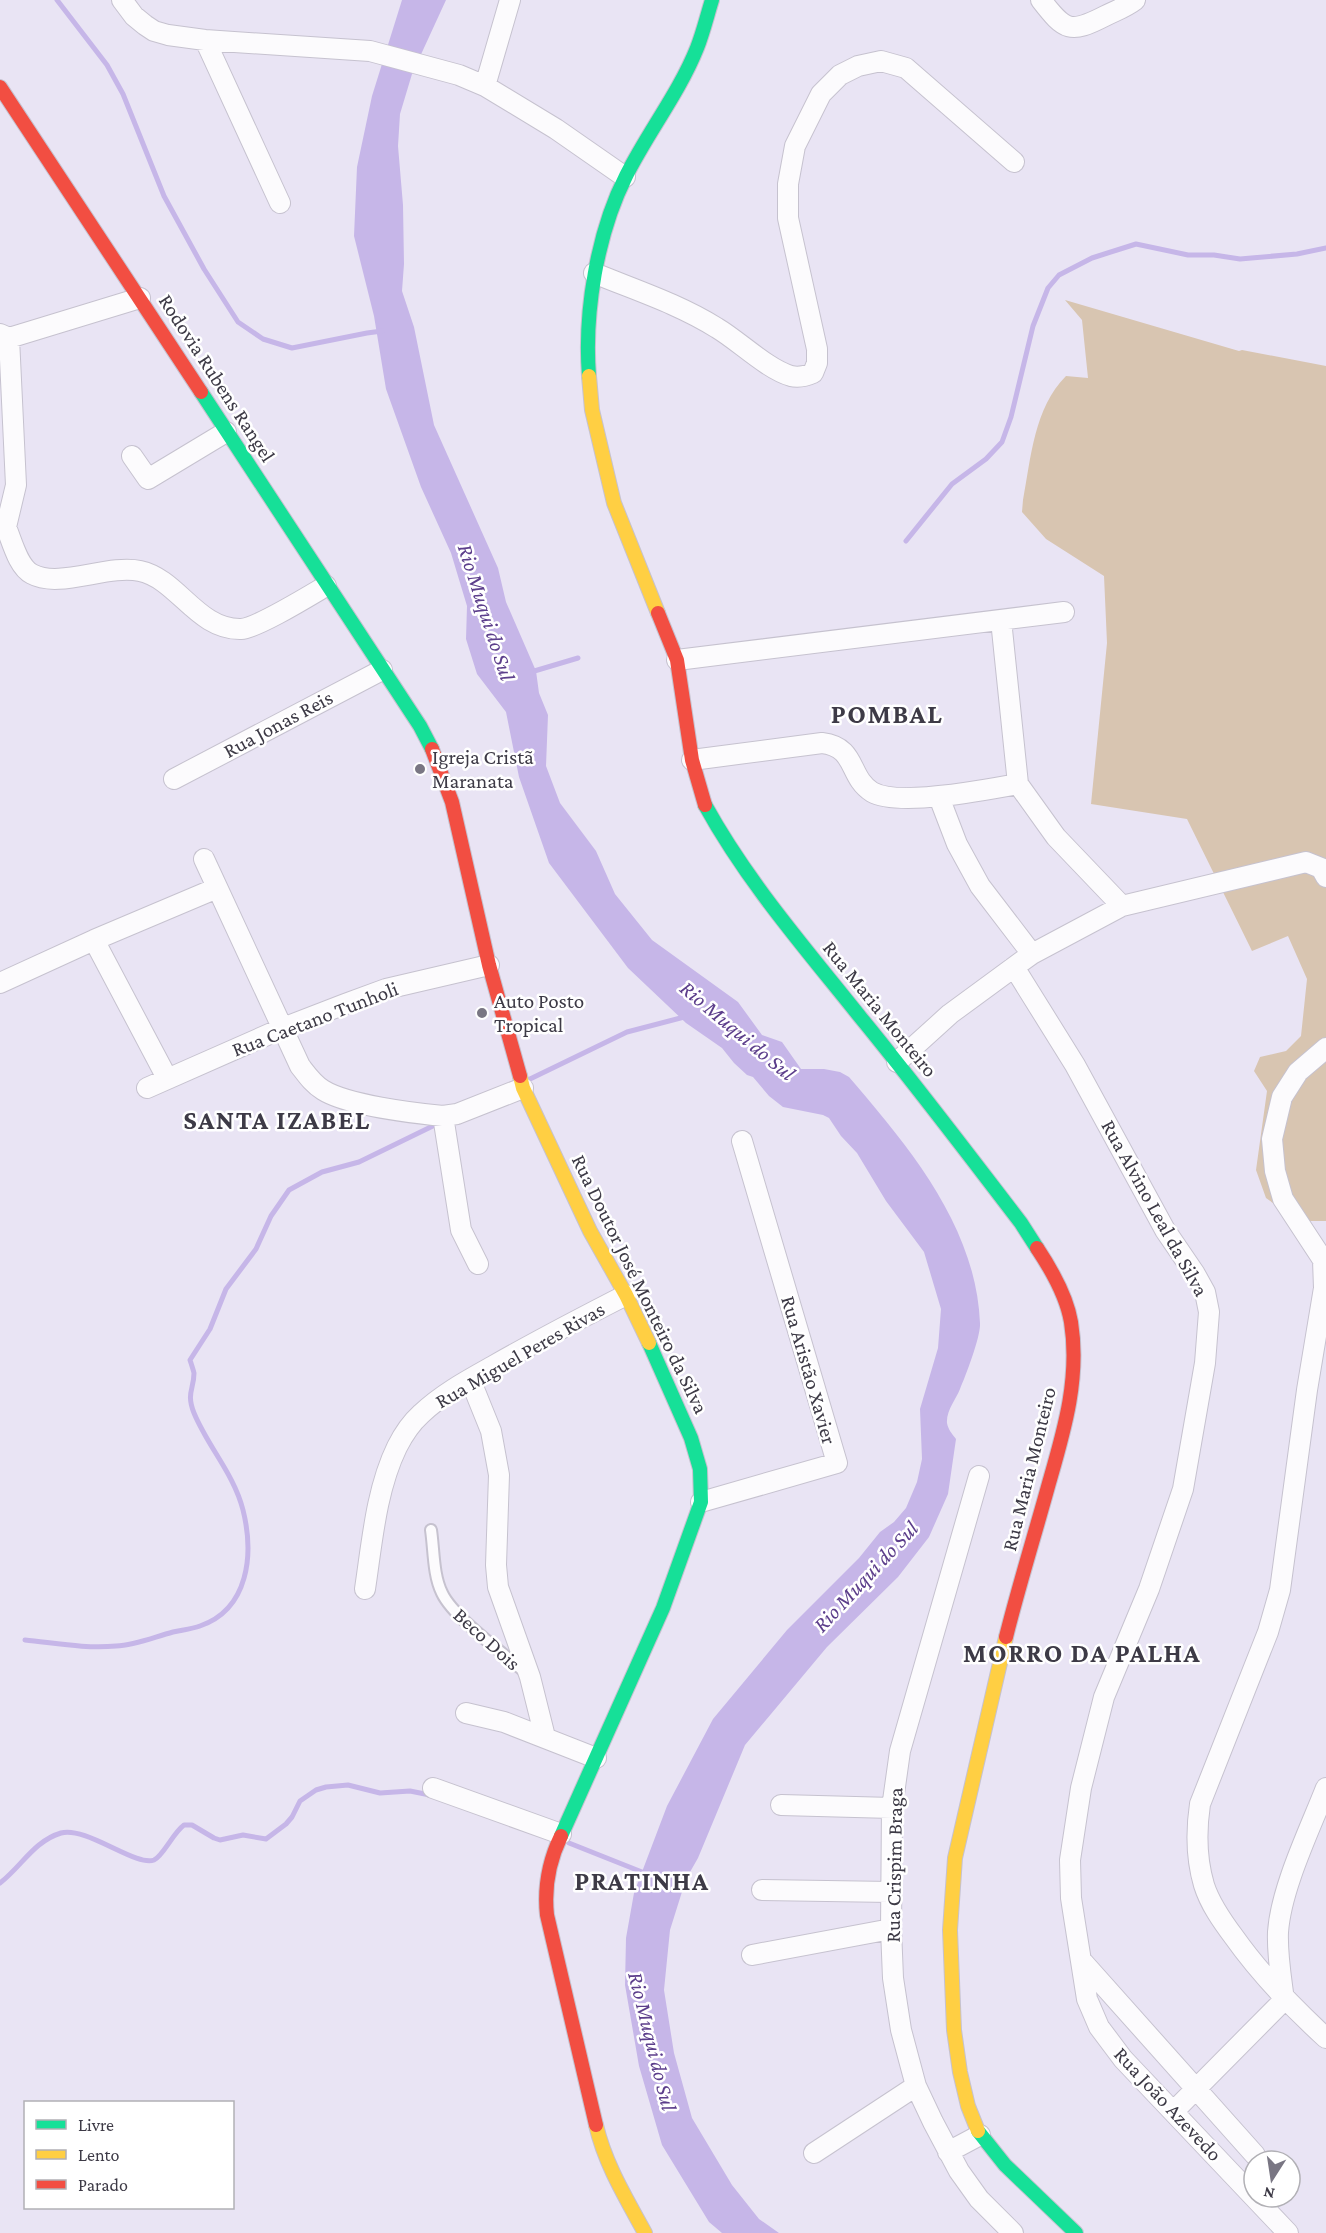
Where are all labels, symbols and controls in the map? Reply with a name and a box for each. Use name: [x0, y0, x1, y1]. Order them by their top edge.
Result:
street label: Rodovia Rubens Rangel: [154, 290, 280, 466]
water label: Rio Muqui do Sul: [453, 541, 521, 684]
street label: Rua Jonas Reis: [219, 685, 337, 763]
district label: POMBAL: [831, 699, 943, 729]
place label: Igreja Cristã Maranata: [432, 745, 534, 793]
marker: Igreja Cristã Maranata: [413, 762, 427, 776]
street label: Rua Maria Monteiro: [818, 936, 942, 1082]
water label: Rio Muqui do Sul: [675, 975, 801, 1086]
street label: Rua Caetano Tunholi: [229, 976, 402, 1062]
place label: Auto Posto Tropical: [494, 989, 584, 1037]
marker: Auto Posto Tropical: [475, 1006, 489, 1020]
district label: SANTA IZABEL: [183, 1105, 371, 1135]
street label: Rua Alvino Leal da Silva: [1096, 1116, 1214, 1301]
street label: Rua Doutor José Monteiro da Silva: [567, 1151, 713, 1418]
street label: Rua Aristão Xavier: [776, 1293, 842, 1448]
street label: Rua Miguel Peres Rivas: [431, 1297, 609, 1413]
street label: Rua Maria Monteiro: [997, 1385, 1061, 1553]
water label: Rio Muqui do Sul: [808, 1515, 923, 1637]
street label: Beco Dois: [449, 1603, 525, 1675]
district label: MORRO DA PALHA: [963, 1638, 1201, 1668]
street label: Rua Crispim Braga: [881, 1787, 907, 1943]
district label: PRATINHA: [574, 1866, 710, 1896]
water label: Rio Muqui do Sul: [623, 1969, 682, 2114]
street label: Rua João Azevedo: [1109, 2042, 1227, 2166]
legend: [24, 2101, 234, 2209]
text: Livre: [78, 2115, 114, 2135]
text: Lento: [78, 2145, 119, 2165]
north arrow: [1242, 2149, 1302, 2209]
text: Parado: [78, 2175, 128, 2195]
text: N: [1262, 2184, 1276, 2203]

